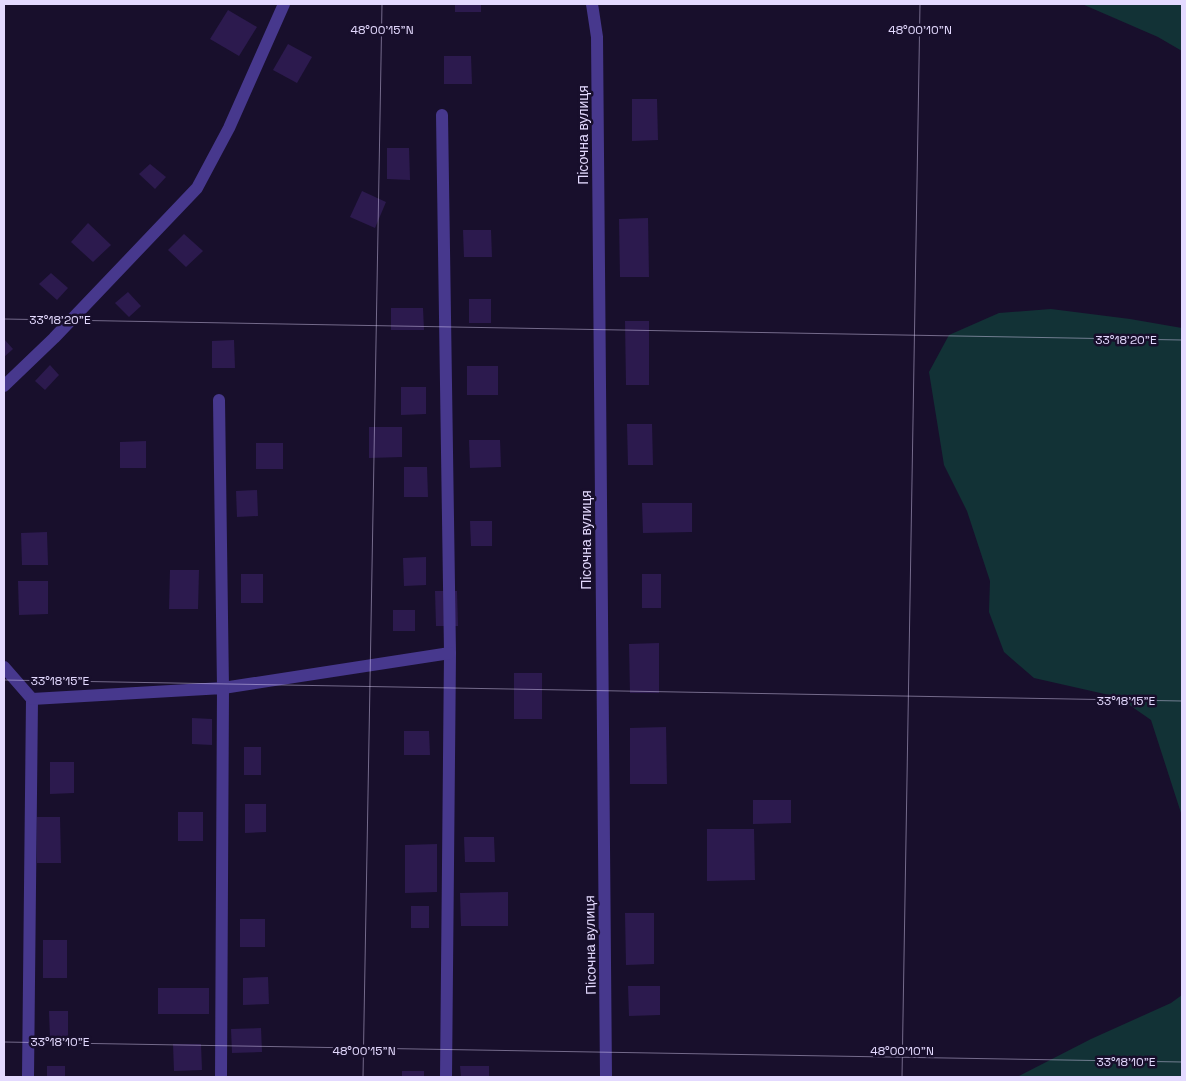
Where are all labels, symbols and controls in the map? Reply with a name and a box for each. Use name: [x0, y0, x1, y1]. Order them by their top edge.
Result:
text: 48°00'15"N: [350, 22, 414, 38]
text: 48°00'10"N: [888, 22, 952, 38]
street label: Пісочна вулиця: [574, 85, 592, 185]
text: 33°18'20"E: [29, 312, 91, 328]
text: 33°18'20"E: [1095, 332, 1157, 348]
street label: Пісочна вулиця: [577, 490, 595, 590]
text: 33°18'15"E: [31, 673, 90, 689]
text: 33°18'15"E: [1097, 693, 1156, 709]
street label: Пісочна вулиця: [580, 895, 600, 995]
text: 33°18'10"E: [30, 1034, 90, 1050]
text: 48°00'15"N: [332, 1043, 396, 1059]
text: 48°00'10"N: [870, 1043, 934, 1059]
text: 33°18'10"E: [1096, 1054, 1156, 1070]

